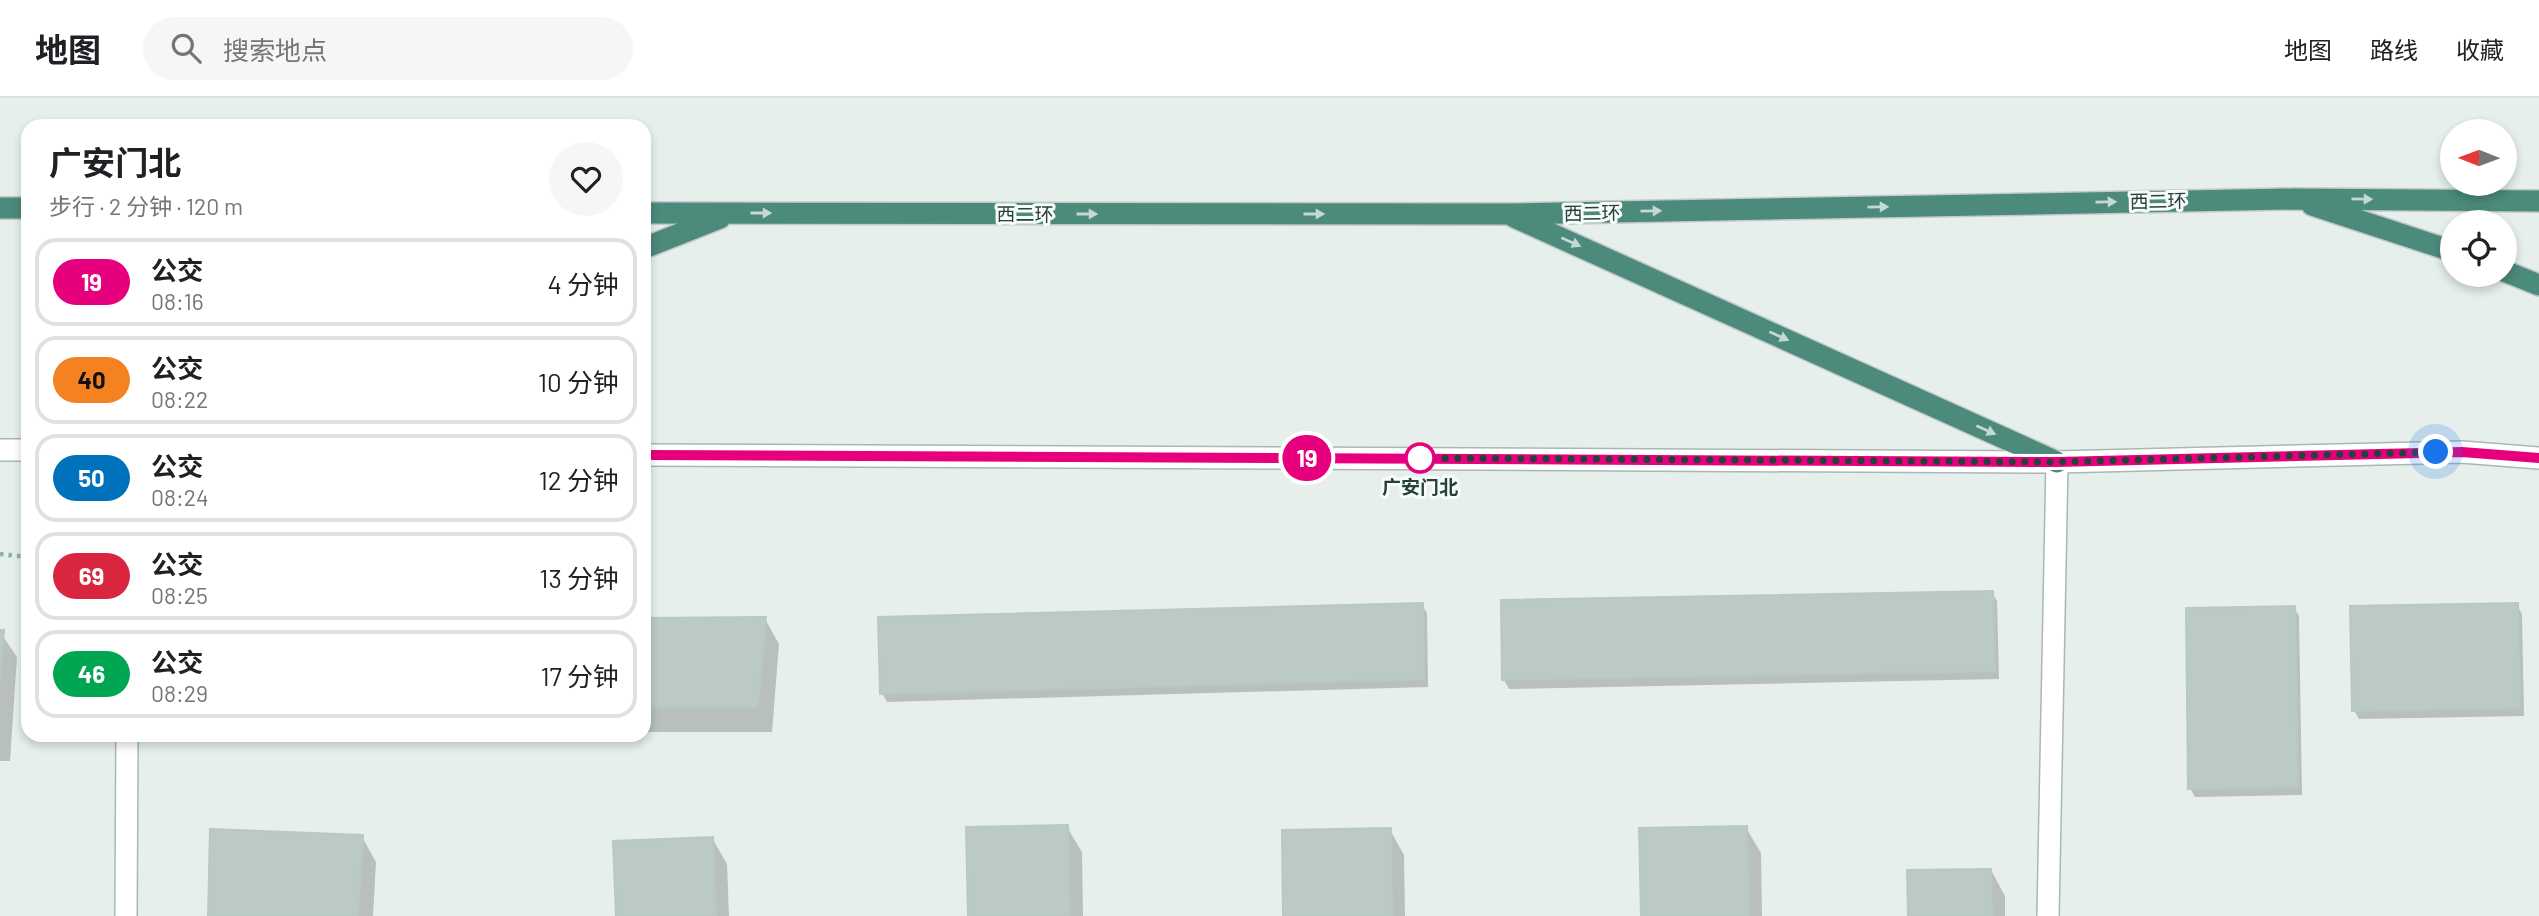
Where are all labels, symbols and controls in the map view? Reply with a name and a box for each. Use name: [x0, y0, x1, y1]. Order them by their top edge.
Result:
search box: [143, 17, 633, 80]
text: 地图: [35, 29, 101, 69]
icon: search: [167, 29, 205, 67]
text: 搜索地点: [223, 34, 327, 65]
text: 地图: [2284, 35, 2332, 64]
text: 路线: [2370, 35, 2418, 64]
text: 收藏: [2456, 35, 2504, 64]
north arrow: [2440, 119, 2516, 196]
map controls: [2440, 119, 2517, 287]
text: 广安门北: [49, 142, 181, 182]
button: heart: [549, 142, 623, 216]
street label: 西二环: [2129, 189, 2187, 212]
text: 步行 · 2 分钟 · 120 m: [49, 192, 243, 220]
one-way arrow: [2351, 194, 2373, 205]
one-way arrow: [2095, 197, 2117, 208]
street label: 西二环: [1563, 201, 1621, 224]
one-way arrow: [1868, 201, 1890, 213]
street label: 西二环: [996, 202, 1054, 225]
one-way arrow: [1640, 206, 1662, 217]
one-way arrow: [750, 207, 772, 219]
one-way arrow: [1076, 208, 1098, 220]
one-way arrow: [1303, 208, 1325, 220]
button: locate: [2440, 210, 2517, 287]
one-way arrow: [1561, 237, 1582, 248]
text: 公交: [151, 254, 203, 285]
text: 19: [81, 267, 102, 296]
text: 4 分钟: [547, 268, 619, 299]
text: 08:16: [151, 287, 204, 315]
one-way arrow: [1769, 330, 1789, 342]
text: 公交: [151, 352, 203, 383]
text: 40: [77, 365, 106, 394]
text: 10 分钟: [538, 366, 619, 397]
text: 08:22: [151, 385, 208, 413]
one-way arrow: [1976, 424, 1996, 436]
your location: [2418, 434, 2453, 469]
line badge: 19: [1276, 435, 1338, 481]
text: 19: [1296, 443, 1318, 472]
marker: 广安门北: [1405, 443, 1435, 473]
text: 公交: [151, 450, 203, 481]
text: 50: [78, 463, 105, 492]
text: 12 分钟: [539, 464, 619, 495]
place label: 广安门北: [1382, 475, 1458, 498]
text: 08:24: [151, 483, 209, 511]
text: 公交: [151, 548, 203, 579]
text: 69: [79, 561, 104, 590]
text: 13 分钟: [539, 562, 619, 593]
text: 08:25: [151, 581, 208, 609]
text: 公交: [151, 646, 203, 677]
text: 46: [78, 659, 105, 688]
text: 17 分钟: [540, 660, 619, 691]
text: 08:29: [151, 679, 208, 707]

